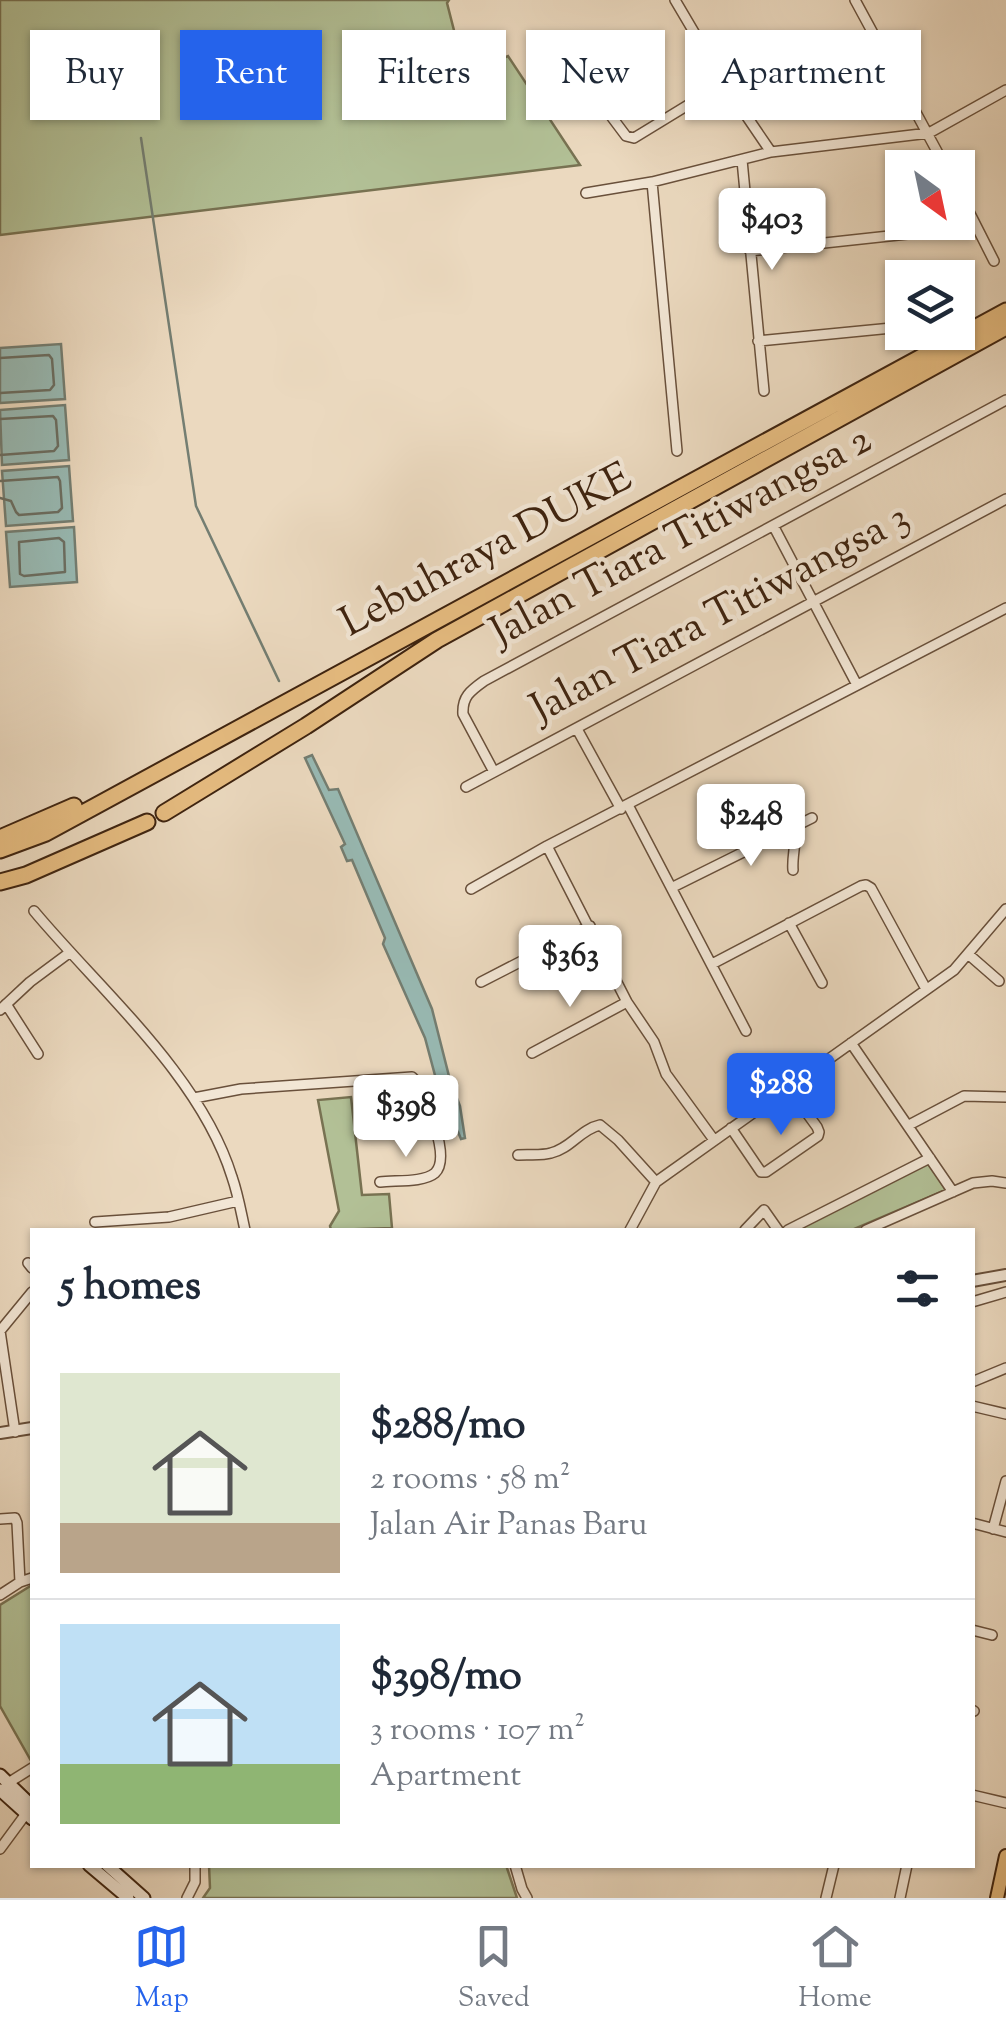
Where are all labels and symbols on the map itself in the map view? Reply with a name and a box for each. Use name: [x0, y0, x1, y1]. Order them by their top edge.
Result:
north arrow: [885, 150, 975, 240]
pin: $403: [713, 188, 831, 273]
street label: Jalan Tiara Titiwangsa 2: [479, 412, 883, 665]
street label: Lebuhraya DUKE: [330, 450, 644, 654]
street label: Jalan Tiara Titiwangsa 3: [519, 490, 921, 741]
pin: $248: [692, 784, 810, 869]
pin: $363: [511, 925, 629, 1010]
pin: $288: [722, 1053, 840, 1138]
pin: $398: [347, 1075, 465, 1160]

